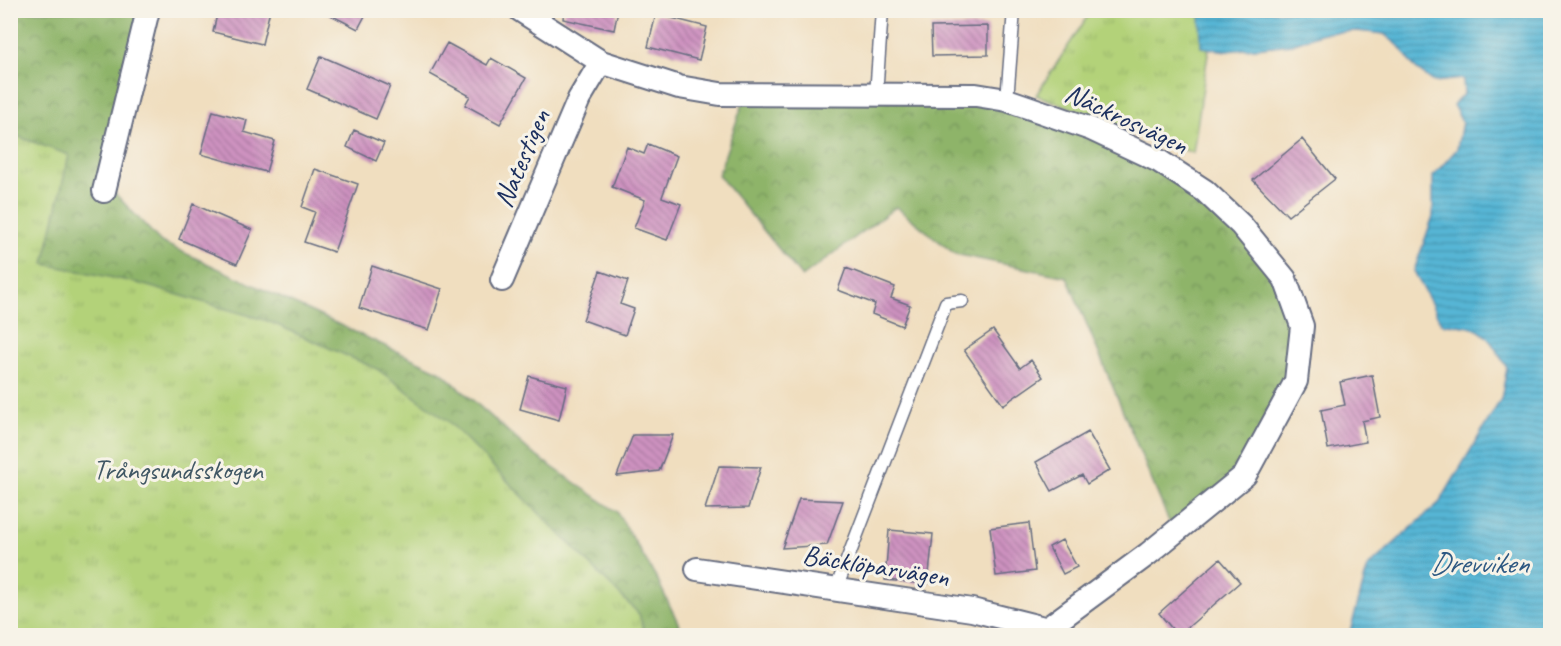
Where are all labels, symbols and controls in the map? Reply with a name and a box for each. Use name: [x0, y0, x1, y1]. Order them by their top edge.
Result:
street label: Näckrosvägen: [1060, 75, 1194, 162]
street label: Natestigen: [485, 104, 558, 212]
park label: Trångsundsskogen: [93, 452, 264, 487]
street label: Bäcklöparvägen: [800, 537, 952, 594]
water label: Drevviken: [1430, 544, 1530, 582]

